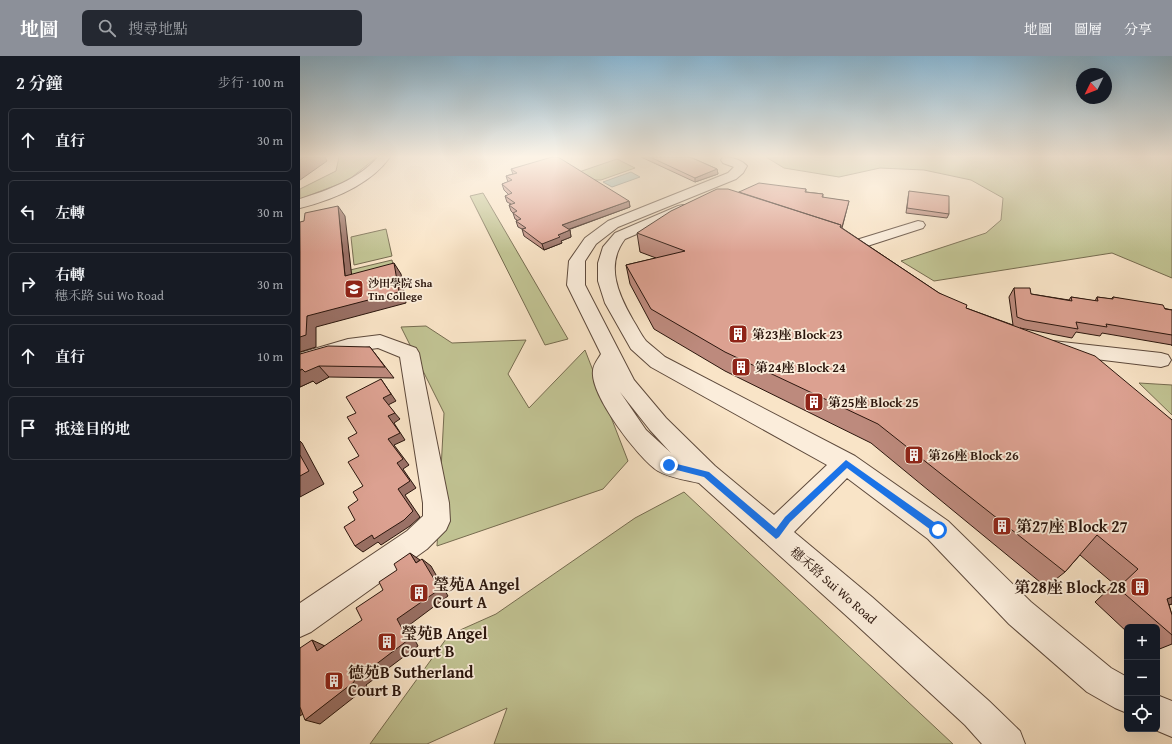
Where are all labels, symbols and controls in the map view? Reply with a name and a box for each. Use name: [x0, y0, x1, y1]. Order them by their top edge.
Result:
search box: [82, 10, 362, 46]
text: 地圖: [20, 15, 58, 43]
icon: search: [96, 17, 118, 39]
text: 搜尋地點: [128, 18, 188, 39]
text: 地圖: [1024, 19, 1052, 39]
text: 圖層: [1074, 19, 1102, 39]
text: 分享: [1124, 19, 1152, 39]
north arrow: [1076, 68, 1112, 104]
text: 2 分鐘: [16, 70, 63, 95]
text: 步行 · 100 m: [218, 73, 284, 92]
icon: ahead: [17, 129, 39, 151]
text: 直行: [55, 130, 85, 151]
text: 30 m: [257, 131, 283, 150]
icon: left: [17, 201, 39, 223]
text: 左轉: [55, 202, 85, 223]
text: 30 m: [257, 203, 283, 222]
text: 右轉: [55, 264, 85, 285]
icon: right: [17, 273, 39, 295]
text: 30 m: [257, 275, 283, 294]
place label: 沙田學院 Sha Tin College: [368, 275, 433, 304]
school or university icon: 沙田學院 Sha Tin College: [343, 278, 365, 300]
text: 穗禾路 Sui Wo Road: [55, 286, 164, 305]
building icon: 第23座 Block 23: [727, 323, 749, 345]
place label: 第23座 Block 23: [752, 325, 843, 344]
icon: ahead: [17, 345, 39, 367]
text: 直行: [55, 346, 85, 367]
text: 10 m: [257, 347, 283, 366]
building icon: 第24座 Block 24: [730, 356, 752, 378]
place label: 第24座 Block 24: [755, 358, 846, 377]
building icon: 第25座 Block 25: [803, 391, 825, 413]
place label: 第25座 Block 25: [828, 393, 919, 412]
icon: arrive: [17, 417, 39, 439]
text: 抵達目的地: [55, 418, 130, 439]
building icon: 第26座 Block 26: [903, 444, 925, 466]
place label: 第26座 Block 26: [928, 446, 1019, 465]
route end: [660, 456, 678, 474]
place label: 第27座 Block 27: [1016, 514, 1128, 538]
building icon: 第27座 Block 27: [991, 515, 1013, 537]
route start: [929, 521, 947, 539]
street label: 穗禾路 Sui Wo Road: [786, 542, 881, 628]
place label: 瑩苑A Angel Court A: [433, 572, 520, 614]
place label: 第28座 Block 28: [1014, 575, 1126, 599]
building icon: 第28座 Block 28: [1129, 576, 1151, 598]
building icon: 瑩苑A Angel Court A: [408, 582, 430, 604]
place label: 瑩苑B Angel Court B: [401, 621, 487, 663]
map controls: [1124, 624, 1160, 732]
button: +: [1124, 624, 1160, 660]
building icon: 瑩苑B Angel Court B: [376, 631, 398, 653]
place label: 德苑B Sutherland Court B: [348, 660, 474, 702]
button: −: [1124, 660, 1160, 696]
building icon: 德苑B Sutherland Court B: [323, 670, 345, 692]
button: locate: [1124, 696, 1160, 732]

